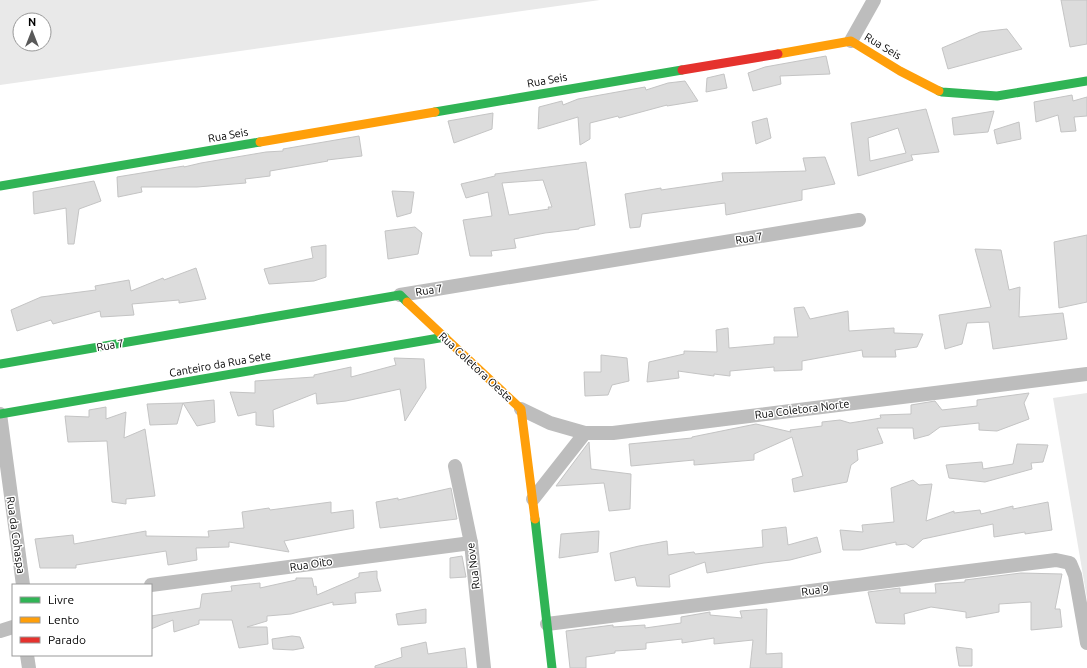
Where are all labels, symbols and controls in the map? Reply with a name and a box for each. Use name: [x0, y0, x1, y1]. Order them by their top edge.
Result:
north arrow: [12, 12, 52, 52]
text: N: [28, 16, 36, 28]
street label: Rua Seis: [863, 30, 904, 62]
street label: Rua Seis: [526, 71, 568, 89]
street label: Rua Seis: [207, 126, 249, 144]
street label: Rua 7: [734, 230, 764, 246]
street label: Rua 7: [414, 282, 444, 298]
street label: Rua Coletora Oeste: [437, 330, 515, 404]
street label: Rua 7: [95, 337, 125, 353]
street label: Canteiro da Rua Sete: [168, 349, 272, 379]
street label: Rua Coletora Norte: [754, 397, 850, 421]
street label: Rua da Cohaspa: [5, 496, 27, 574]
street label: Rua Nove: [464, 542, 482, 590]
street label: Rua Oito: [289, 555, 333, 573]
street label: Rua 9: [801, 582, 829, 598]
legend: [12, 584, 152, 656]
text: Livre: [48, 593, 74, 606]
text: Lento: [48, 613, 79, 626]
text: Parado: [48, 633, 86, 646]

